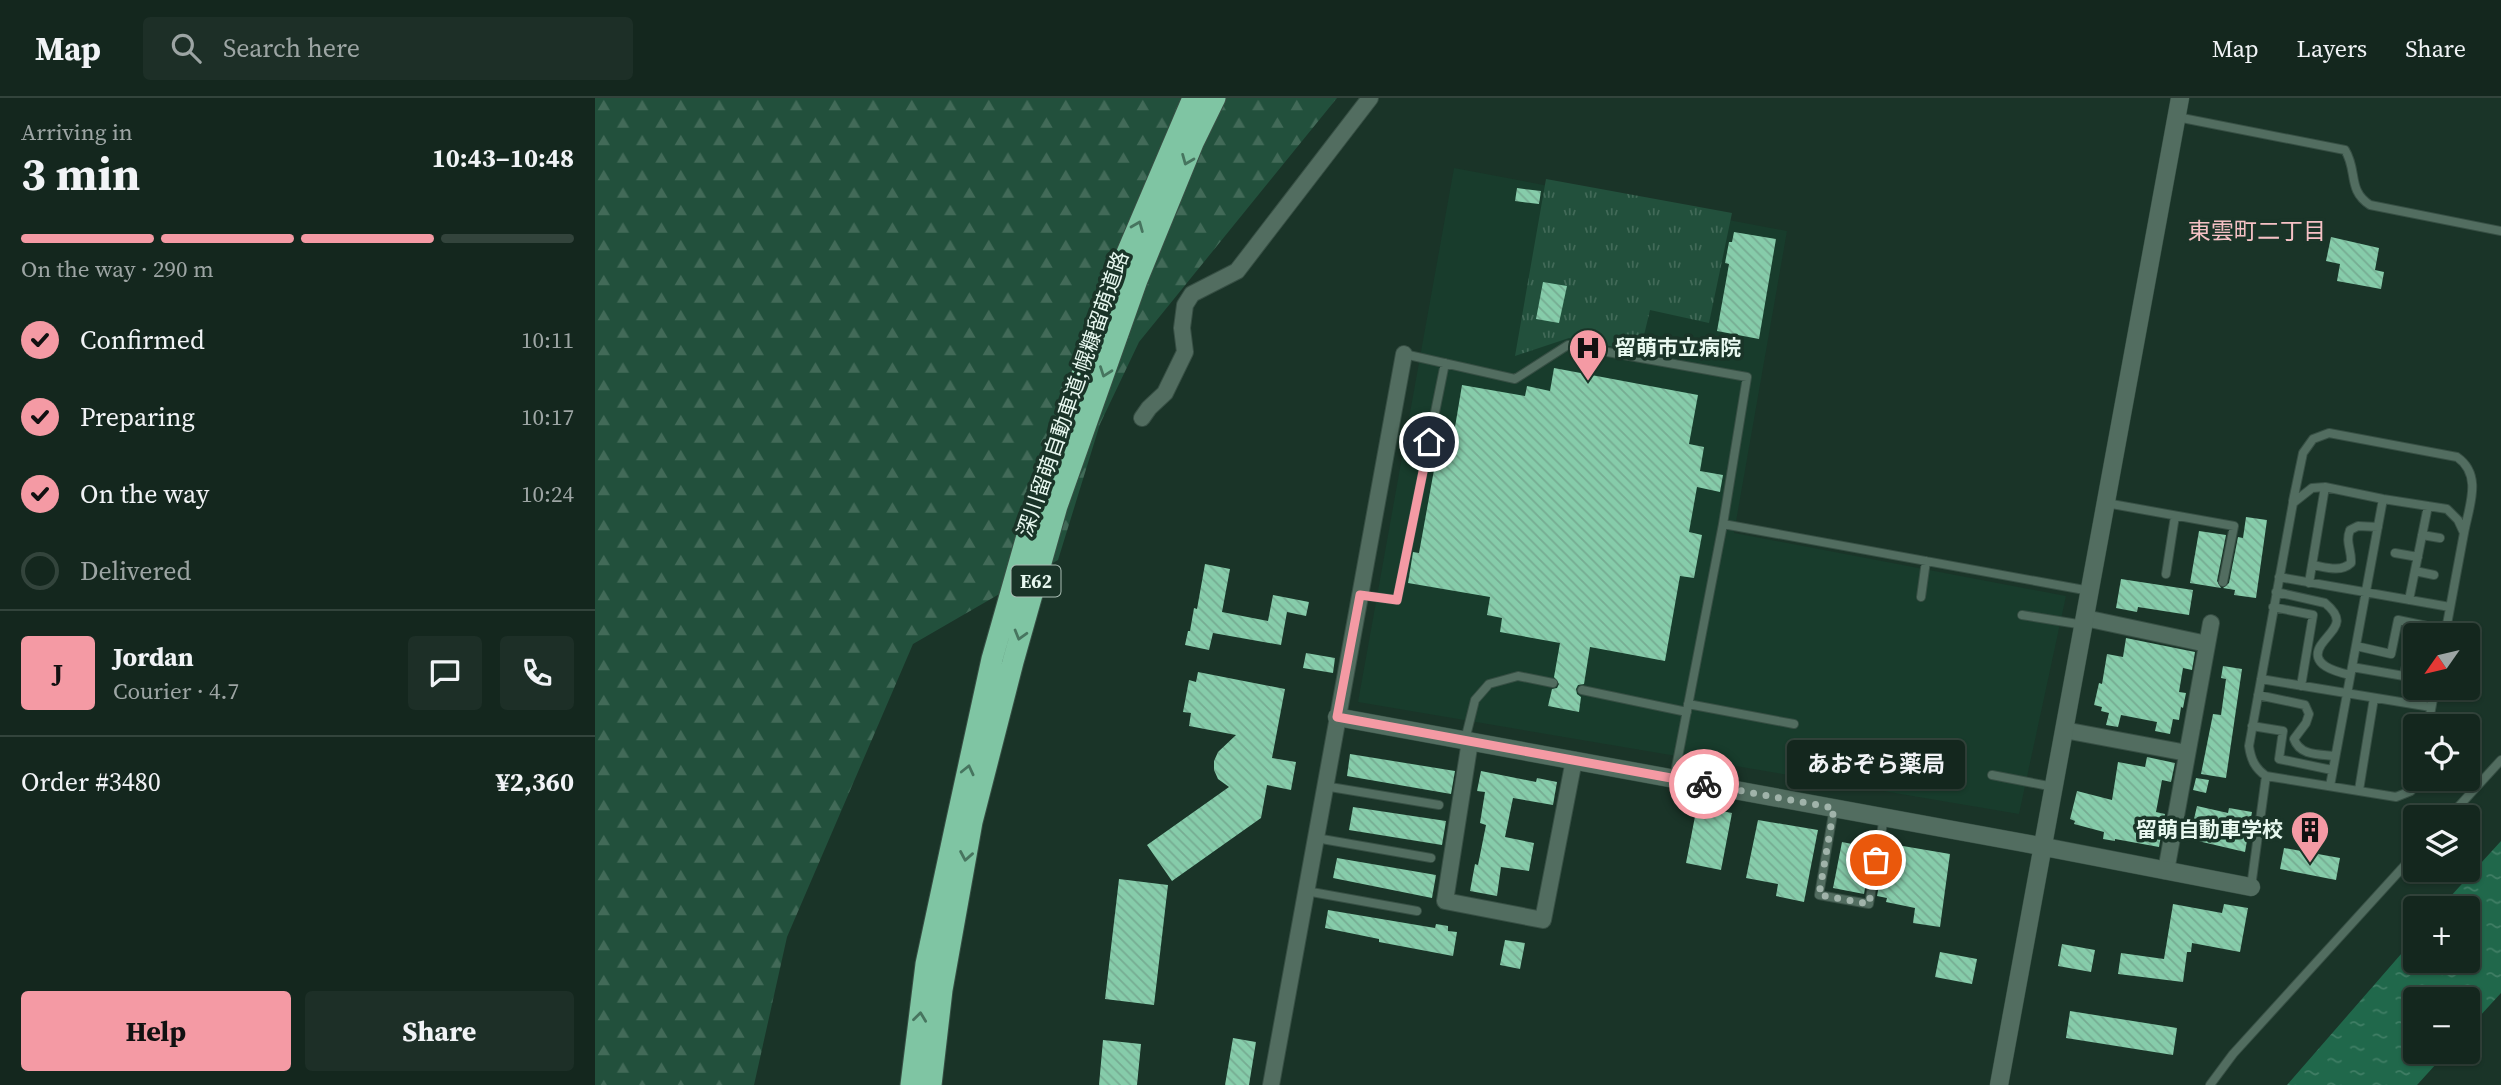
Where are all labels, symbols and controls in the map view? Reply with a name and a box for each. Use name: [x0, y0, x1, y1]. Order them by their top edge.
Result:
search box: [143, 17, 633, 80]
text: Map: [35, 26, 101, 71]
icon: search: [167, 29, 205, 67]
text: Search here: [223, 30, 360, 66]
text: Map: [2212, 32, 2259, 65]
text: Layers: [2297, 32, 2367, 65]
text: Share: [2405, 32, 2466, 65]
text: Arriving in: [21, 116, 133, 148]
text: 10:43–10:48: [432, 140, 574, 176]
text: 3 min: [21, 142, 140, 205]
one-way arrow: [1181, 153, 1195, 165]
district label: 東雲町二丁目: [2188, 215, 2326, 247]
one-way arrow: [1130, 221, 1144, 234]
street label: 深川留萌自動車道;幌糠留萌道路: [1010, 247, 1135, 541]
text: On the way · 290 m: [21, 253, 214, 285]
icon: check: [21, 321, 59, 359]
text: Confirmed: [80, 322, 205, 358]
text: 10:11: [521, 324, 574, 356]
hospital icon: 留萌市立病院: [1567, 327, 1609, 382]
place label: 留萌市立病院: [1615, 333, 1741, 362]
one-way arrow: [1099, 366, 1113, 378]
icon: check: [21, 398, 59, 436]
text: Preparing: [80, 399, 195, 435]
text: 10:17: [521, 401, 574, 433]
pin: [1399, 412, 1459, 472]
icon: home: [1410, 423, 1448, 461]
icon: check: [21, 475, 59, 513]
text: On the way: [80, 476, 209, 512]
text: 10:24: [521, 478, 574, 510]
text: Delivered: [80, 553, 191, 589]
road number: E62: [1011, 566, 1061, 596]
north arrow: [2403, 623, 2480, 700]
map controls: [2403, 623, 2480, 1064]
one-way arrow: [1014, 629, 1029, 641]
button: chat: [408, 636, 482, 710]
button: phone: [500, 636, 574, 710]
text: Jordan: [113, 639, 194, 675]
text: J: [53, 655, 63, 691]
text: Courier · 4.7: [113, 675, 239, 707]
button: locate: [2403, 714, 2480, 791]
callout: あおぞら薬局: [1787, 741, 1965, 790]
text: あおぞら薬局: [1807, 748, 1945, 780]
courier: [1669, 749, 1739, 819]
text: Order #3480: [21, 764, 161, 800]
text: ¥2,360: [496, 764, 574, 800]
one-way arrow: [960, 764, 974, 776]
icon: bike: [1685, 765, 1723, 803]
button: layers: [2403, 805, 2480, 882]
building icon: 留萌自動車学校: [2289, 809, 2331, 864]
place label: 留萌自動車学校: [2136, 815, 2283, 844]
pin: [1846, 830, 1906, 890]
icon: bag: [1857, 841, 1895, 879]
one-way arrow: [959, 850, 974, 862]
button: +: [2403, 896, 2480, 973]
button: −: [2403, 987, 2480, 1064]
button: Help: [21, 991, 291, 1071]
button: Share: [305, 991, 574, 1071]
one-way arrow: [912, 1011, 927, 1023]

